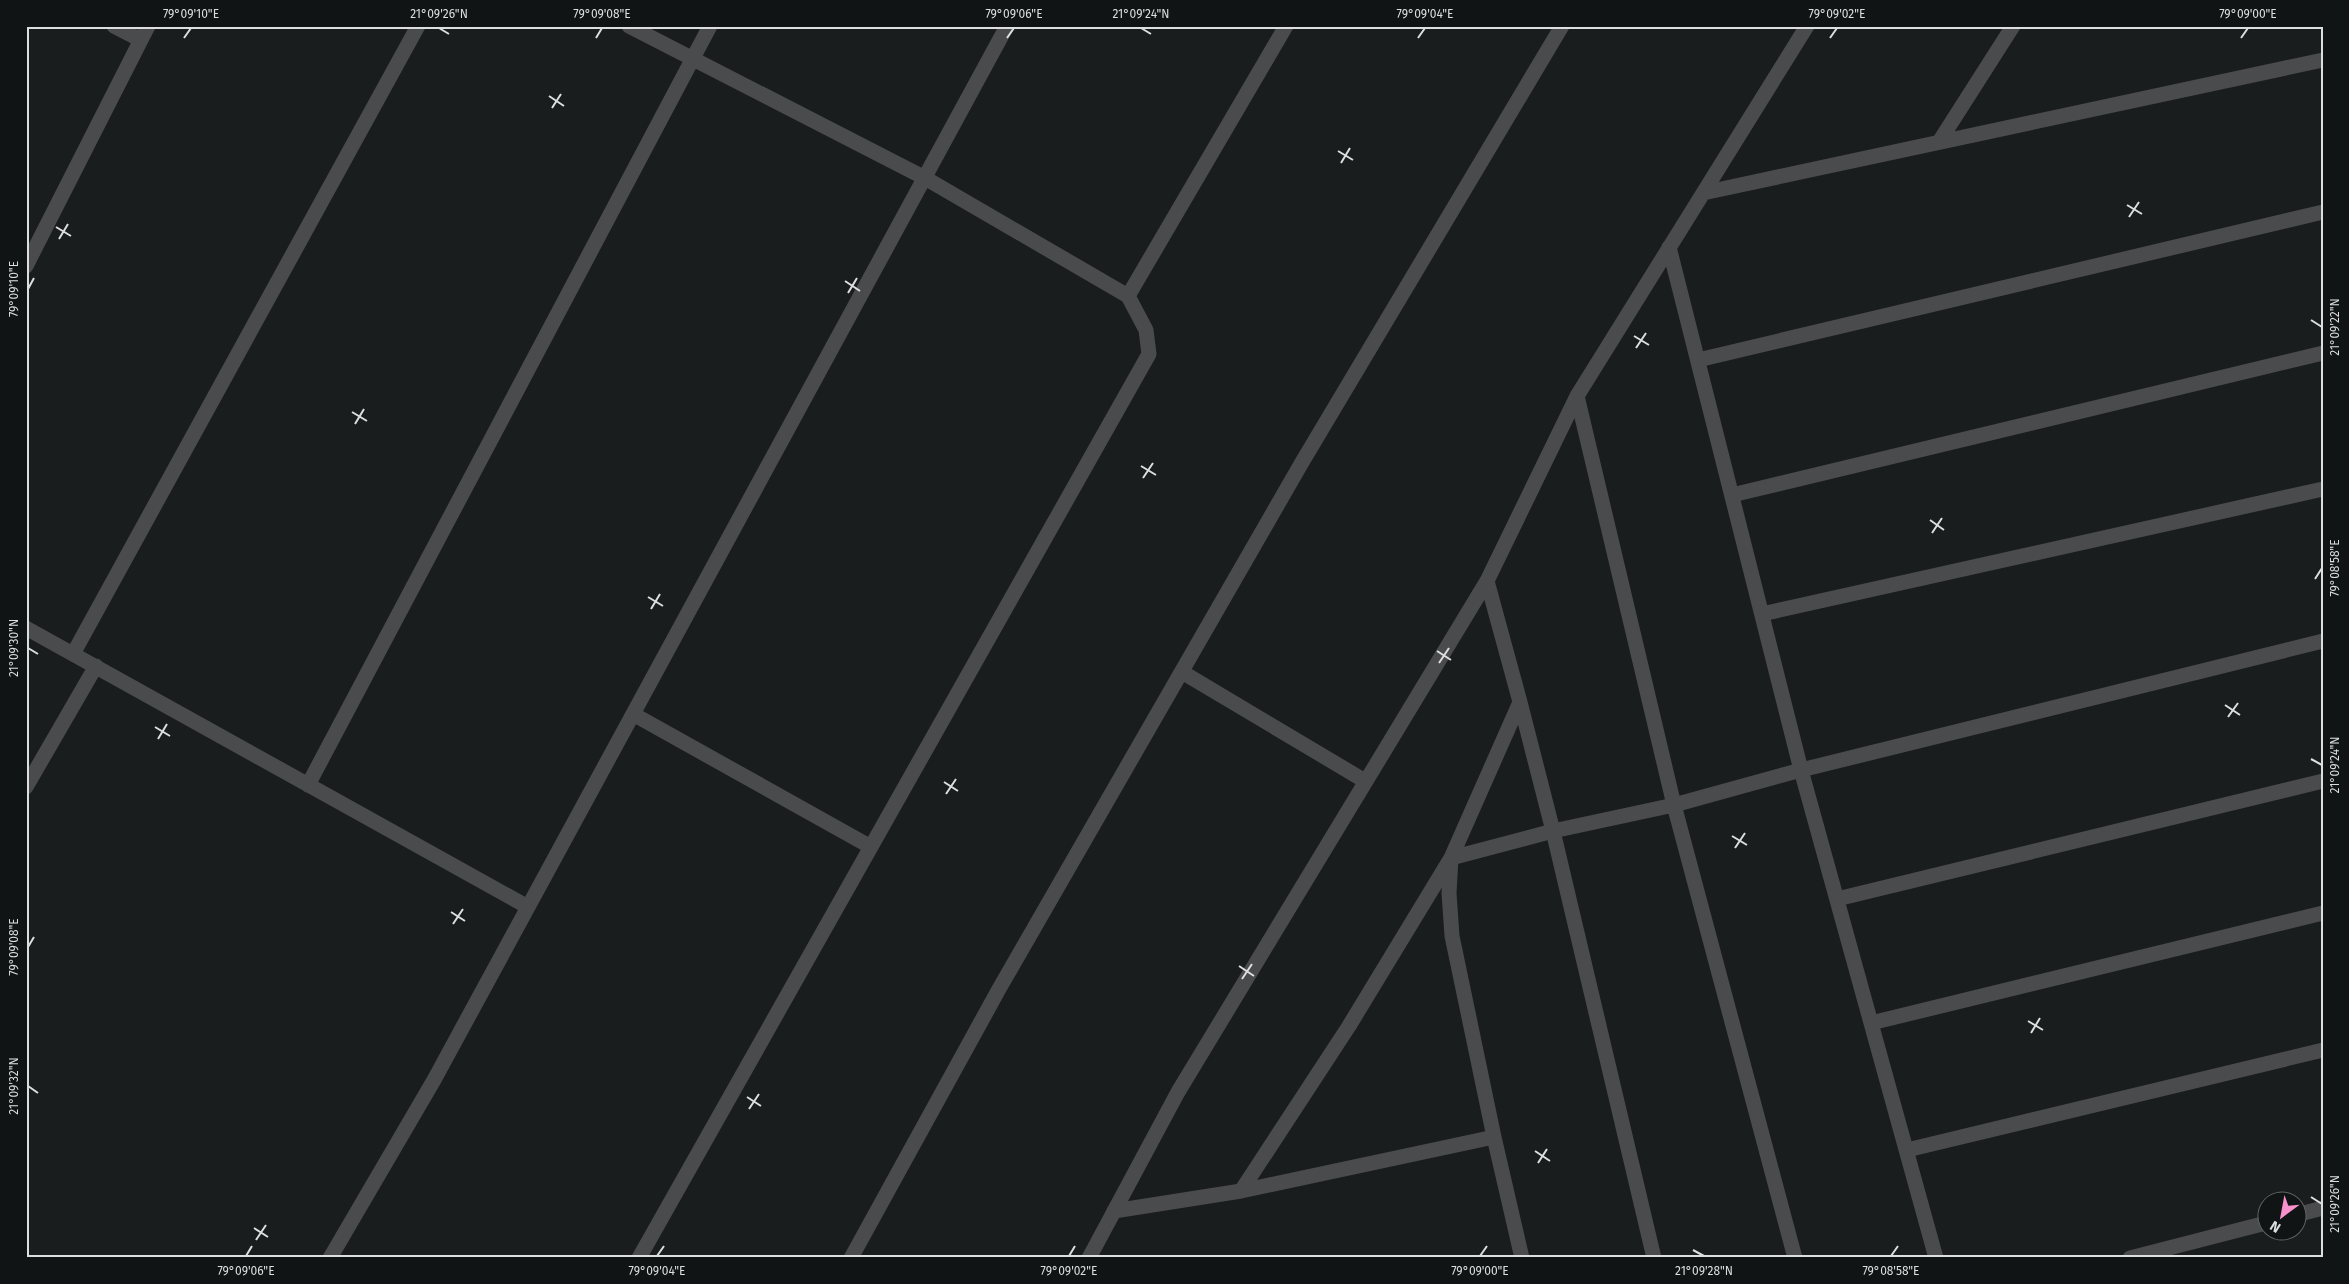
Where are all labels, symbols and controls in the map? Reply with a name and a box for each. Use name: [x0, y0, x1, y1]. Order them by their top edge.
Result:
text: 79°09'10"E: [163, 7, 219, 21]
text: 21°09'26"N: [410, 7, 468, 21]
text: 79°09'08"E: [573, 7, 631, 21]
text: 79°09'06"E: [985, 7, 1043, 21]
text: 21°09'24"N: [1112, 7, 1170, 21]
text: 79°09'04"E: [1397, 7, 1453, 21]
text: 79°09'02"E: [1809, 7, 1865, 21]
text: 79°09'00"E: [2219, 7, 2277, 21]
text: 79°09'10"E: [7, 261, 21, 317]
text: 21°09'22"N: [2328, 298, 2342, 356]
text: 79°08'58"E: [2328, 539, 2342, 597]
text: 21°09'30"N: [7, 619, 21, 677]
text: 21°09'24"N: [2328, 736, 2342, 794]
text: 79°09'08"E: [7, 918, 21, 976]
text: 21°09'32"N: [7, 1057, 21, 1115]
text: 21°09'26"N: [2328, 1175, 2342, 1233]
north arrow: [2256, 1192, 2306, 1242]
text: N: [2267, 1217, 2284, 1236]
text: 79°09'06"E: [217, 1264, 275, 1278]
text: 79°09'04"E: [629, 1264, 685, 1278]
text: 79°09'02"E: [1041, 1264, 1097, 1278]
text: 79°09'00"E: [1451, 1264, 1509, 1278]
text: 21°09'28"N: [1675, 1264, 1733, 1278]
text: 79°08'58"E: [1862, 1264, 1920, 1278]

